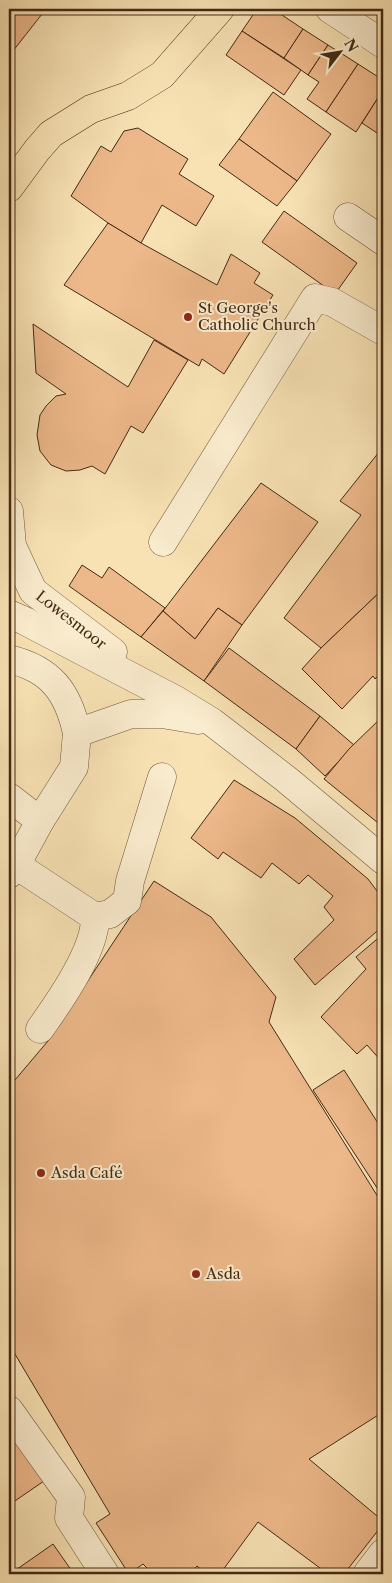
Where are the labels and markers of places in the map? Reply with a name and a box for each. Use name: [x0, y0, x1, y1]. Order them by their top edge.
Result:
place label: St George's Catholic Church: [198, 298, 316, 334]
marker: St George's Catholic Church: [182, 311, 194, 323]
place label: Asda Café: [50, 1163, 123, 1182]
marker: Asda Café: [35, 1167, 47, 1179]
place label: Asda: [205, 1264, 241, 1283]
marker: Asda: [190, 1268, 202, 1280]

